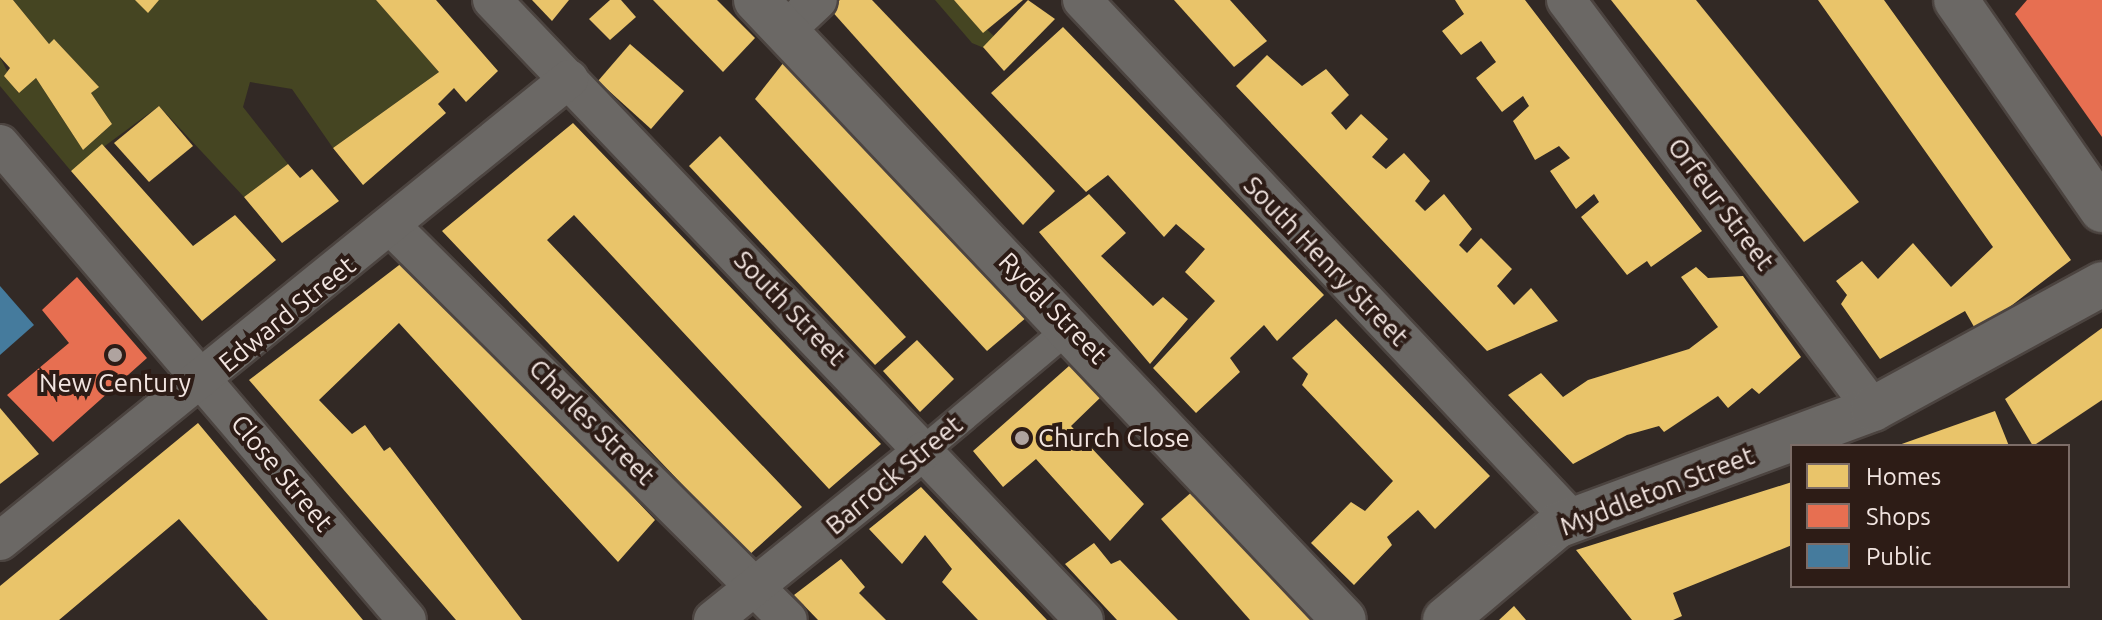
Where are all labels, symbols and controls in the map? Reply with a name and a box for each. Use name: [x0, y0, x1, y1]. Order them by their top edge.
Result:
street label: Orfeur Street: [1661, 132, 1781, 276]
street label: South Henry Street: [1237, 170, 1415, 352]
street label: South Street: [728, 244, 852, 372]
street label: Rydal Street: [992, 246, 1114, 370]
street label: Edward Street: [212, 249, 362, 379]
marker: New Century: [106, 346, 124, 364]
street label: Charles Street: [523, 353, 661, 491]
place label: New Century: [39, 367, 191, 399]
street label: Close Street: [224, 409, 340, 537]
street label: Barrock Street: [819, 409, 969, 541]
place label: Church Close: [1038, 422, 1190, 454]
marker: Church Close: [1013, 429, 1031, 447]
street label: Myddleton Street: [1556, 440, 1758, 542]
legend: [1790, 444, 2070, 588]
text: Homes: [1866, 463, 1941, 490]
text: Shops: [1866, 503, 1931, 530]
text: Public: [1866, 543, 1931, 570]

